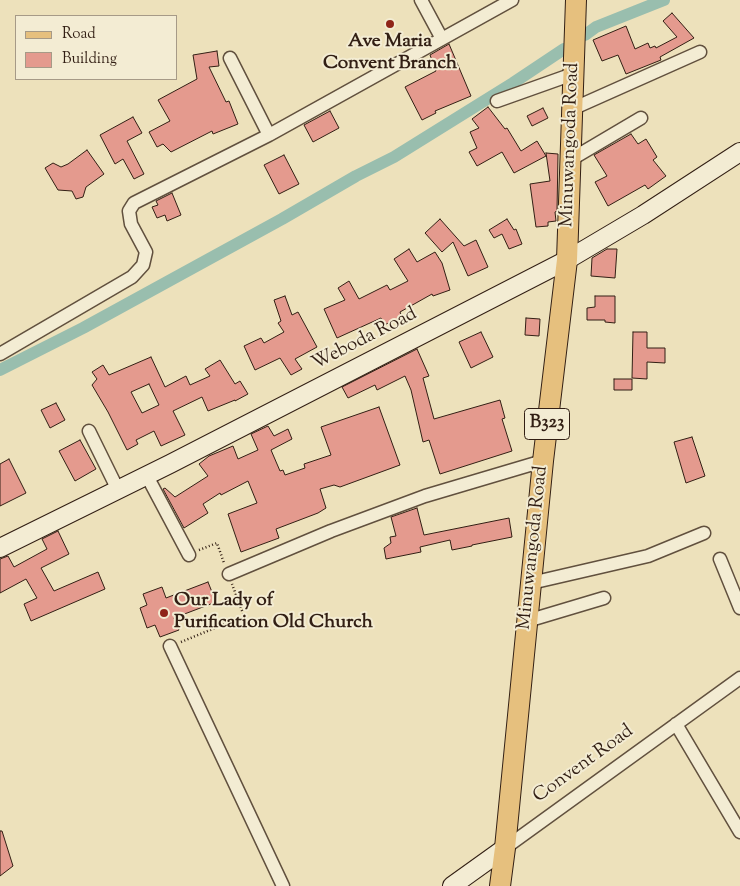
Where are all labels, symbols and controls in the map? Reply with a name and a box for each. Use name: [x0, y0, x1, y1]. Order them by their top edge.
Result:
legend: [15, 15, 178, 80]
marker: Ave Maria Convent Branch: [384, 18, 396, 30]
text: Road: [62, 24, 96, 45]
place label: Ave Maria Convent Branch: [323, 32, 457, 76]
text: Building: [62, 49, 117, 70]
street label: Minuwangoda Road: [557, 62, 585, 228]
street label: Weboda Road: [309, 304, 421, 376]
road number: B323: [524, 408, 570, 439]
street label: Minuwangoda Road: [514, 465, 554, 631]
place label: Our Lady of Purification Old Church: [174, 591, 373, 635]
marker: Our Lady of Purification Old Church: [158, 607, 170, 619]
street label: Convent Road: [529, 721, 639, 809]

